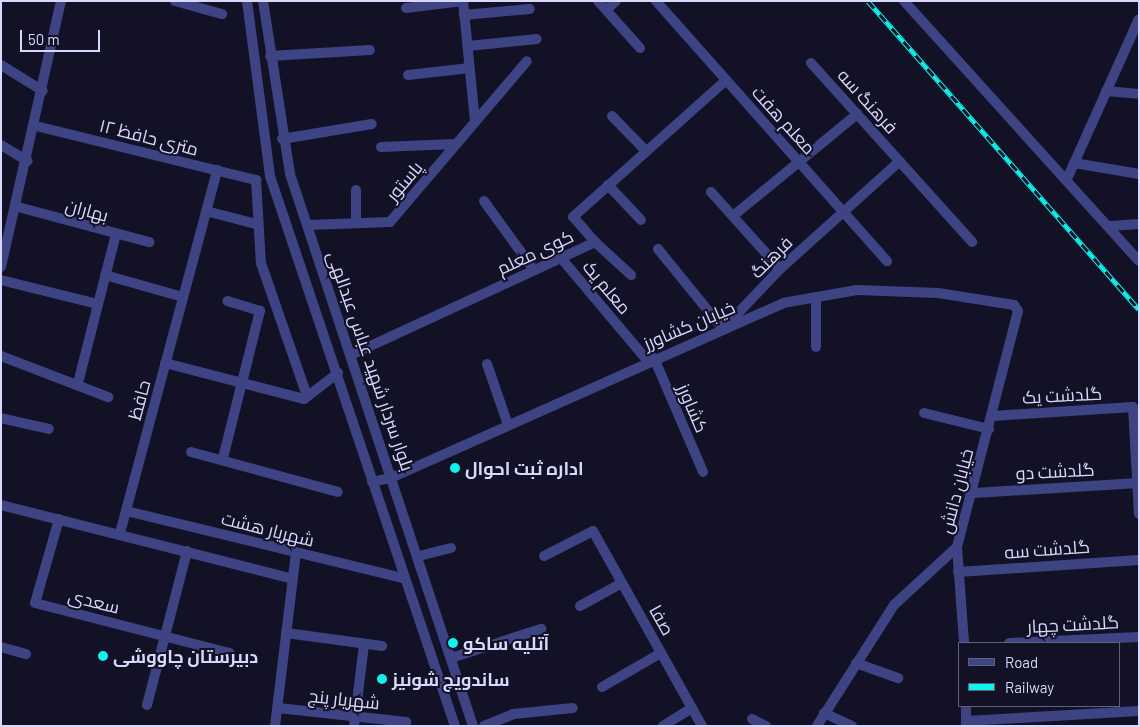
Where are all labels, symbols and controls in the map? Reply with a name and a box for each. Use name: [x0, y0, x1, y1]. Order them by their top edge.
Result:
scale bar: [22, 20, 102, 52]
text: 50 m: [28, 30, 60, 48]
street label: فرهنگ سه: [833, 64, 903, 138]
street label: معلم هفت: [748, 81, 820, 159]
street label: ۱۲ متری حافظ: [97, 114, 201, 160]
street label: پاستور: [381, 157, 427, 205]
street label: بهاران: [63, 194, 111, 226]
street label: کوی معلم: [493, 225, 577, 279]
street label: فرهنگ: [745, 231, 797, 283]
street label: بلوار سردار شهید عباس عبدالهی: [323, 248, 419, 474]
street label: معلم یک: [578, 256, 636, 318]
street label: خیابان کشاورز: [640, 296, 738, 354]
street label: حافظ: [123, 378, 155, 422]
street label: کشاورز: [673, 380, 713, 436]
street label: گلدشت یک: [1021, 382, 1103, 408]
street label: خیابان دانش: [934, 446, 978, 536]
place label: اداره ثبت احوال: [465, 457, 584, 479]
street label: گلدشت دو: [1015, 458, 1095, 484]
marker: اداره ثبت احوال: [449, 462, 461, 474]
street label: شهریار هشت: [219, 507, 317, 551]
street label: گلدشت سه: [1003, 535, 1091, 563]
street label: سعدی: [66, 584, 122, 618]
street label: صفا: [645, 601, 679, 639]
street label: گلدشت چهار: [1026, 611, 1120, 637]
place label: آتلیه ساکو: [463, 632, 549, 654]
marker: آتلیه ساکو: [447, 637, 459, 649]
legend: [958, 642, 1120, 707]
place label: دبیرستان چاووشی: [113, 645, 258, 667]
marker: دبیرستان چاووشی: [97, 650, 109, 662]
text: Road: [1005, 653, 1038, 671]
place label: ساندویچ شونیز: [392, 668, 510, 690]
marker: ساندویچ شونیز: [376, 673, 388, 685]
text: Railway: [1005, 678, 1054, 696]
street label: شهریار پنج: [307, 684, 381, 714]

